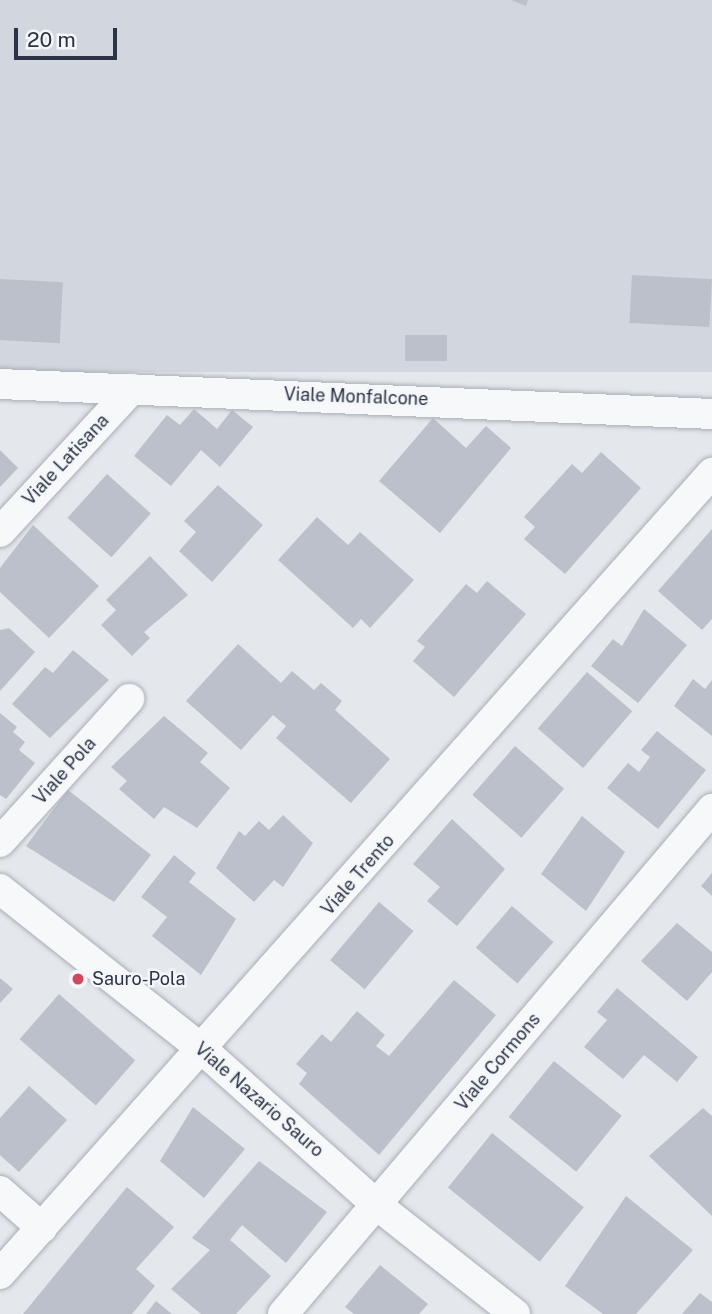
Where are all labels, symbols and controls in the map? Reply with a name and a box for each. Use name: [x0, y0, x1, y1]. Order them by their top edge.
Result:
scale bar: [18, 14, 121, 58]
text: 20 m: [27, 27, 76, 52]
street label: Viale Monfalcone: [283, 384, 429, 410]
street label: Viale Latisana: [18, 410, 114, 510]
street label: Viale Pola: [29, 733, 101, 809]
street label: Viale Trento: [317, 830, 399, 920]
place label: Sauro-Pola: [92, 968, 185, 990]
marker: Sauro-Pola: [70, 971, 86, 987]
street label: Viale Cormons: [451, 1009, 545, 1115]
street label: Viale Nazario Sauro: [190, 1038, 328, 1162]

